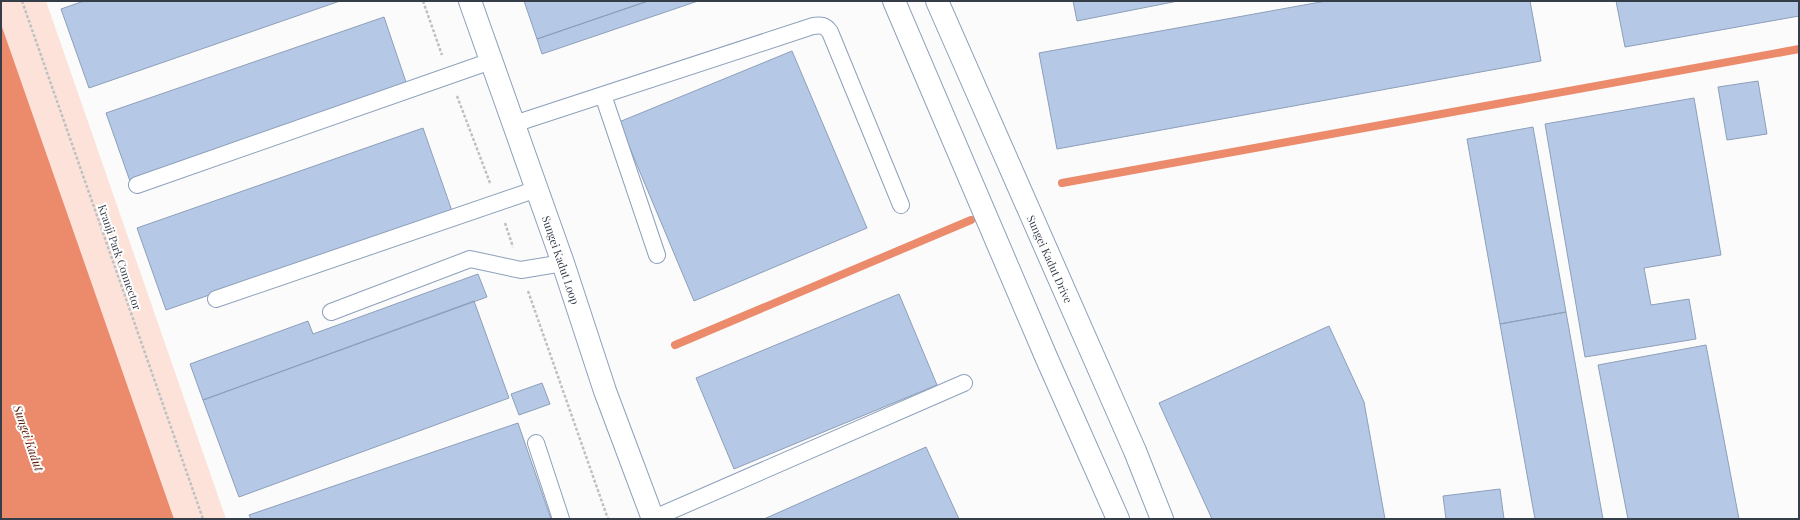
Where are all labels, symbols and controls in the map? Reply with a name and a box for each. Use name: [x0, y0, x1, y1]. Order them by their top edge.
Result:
street label: Kranji Park Connector: [95, 202, 145, 312]
street label: Sungei Kadut Drive: [1024, 213, 1076, 306]
street label: Sungei Kadut Loop: [539, 214, 583, 306]
water label: Sungei Kadut: [10, 402, 48, 474]

